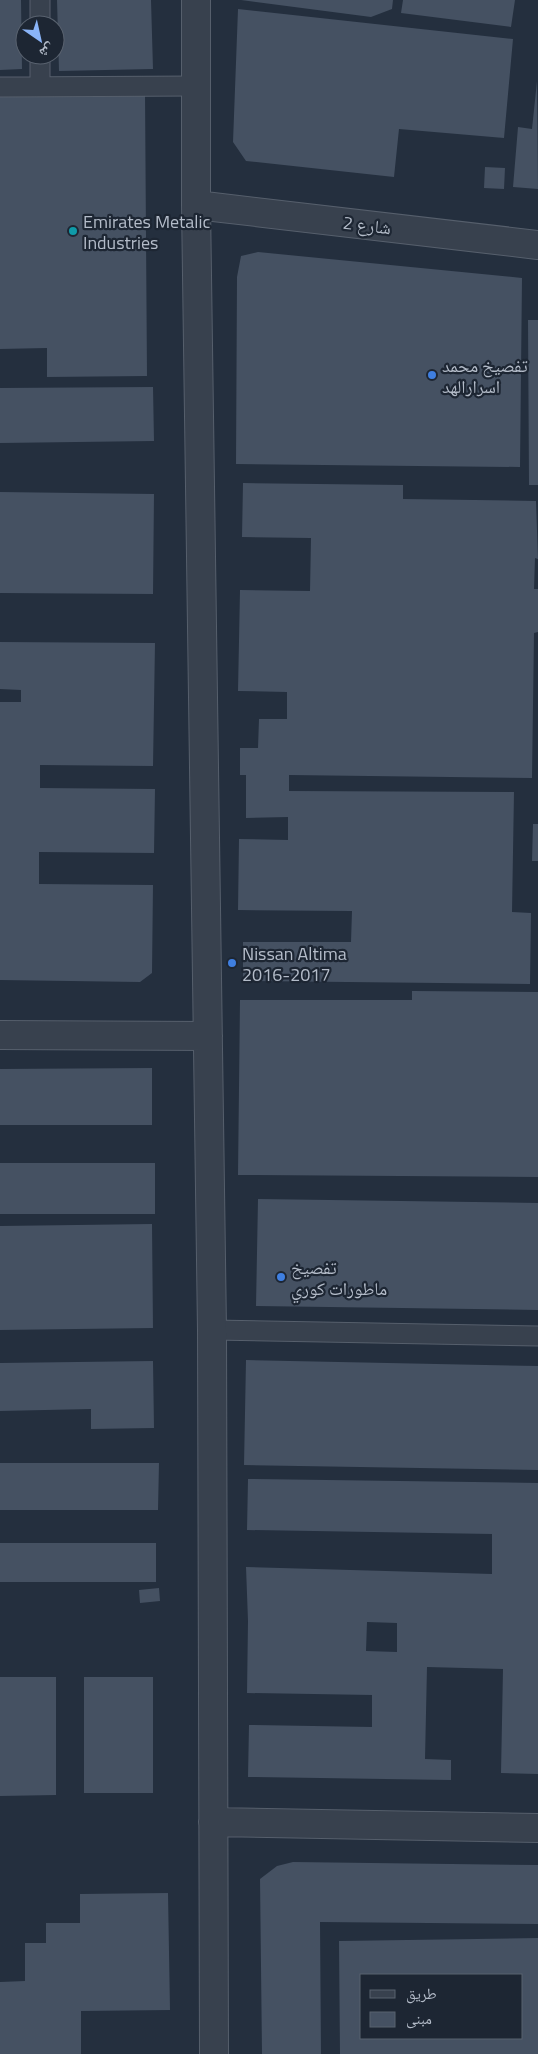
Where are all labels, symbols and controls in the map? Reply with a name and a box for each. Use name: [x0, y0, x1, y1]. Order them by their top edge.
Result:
north arrow: [15, 15, 65, 65]
text: ش: [35, 38, 60, 64]
place label: Emirates Metalic Industries: [83, 208, 210, 256]
street label: شارع 2: [341, 209, 393, 241]
marker: Emirates Metalic Industries: [67, 225, 79, 237]
place label: تفصيخ محمد اسرارالهد: [442, 352, 528, 400]
marker: تفصيخ محمد اسرارالهد: [426, 369, 438, 381]
place label: Nissan Altima 2016-2017: [242, 940, 347, 988]
marker: Nissan Altima 2016-2017: [226, 957, 238, 969]
place label: تفصيخ ماطورات كوري: [291, 1254, 387, 1303]
marker: تفصيخ ماطورات كوري: [275, 1271, 287, 1283]
legend: [360, 1974, 523, 2039]
text: طريق: [406, 1982, 437, 2005]
text: مبنى: [406, 2007, 432, 2030]

